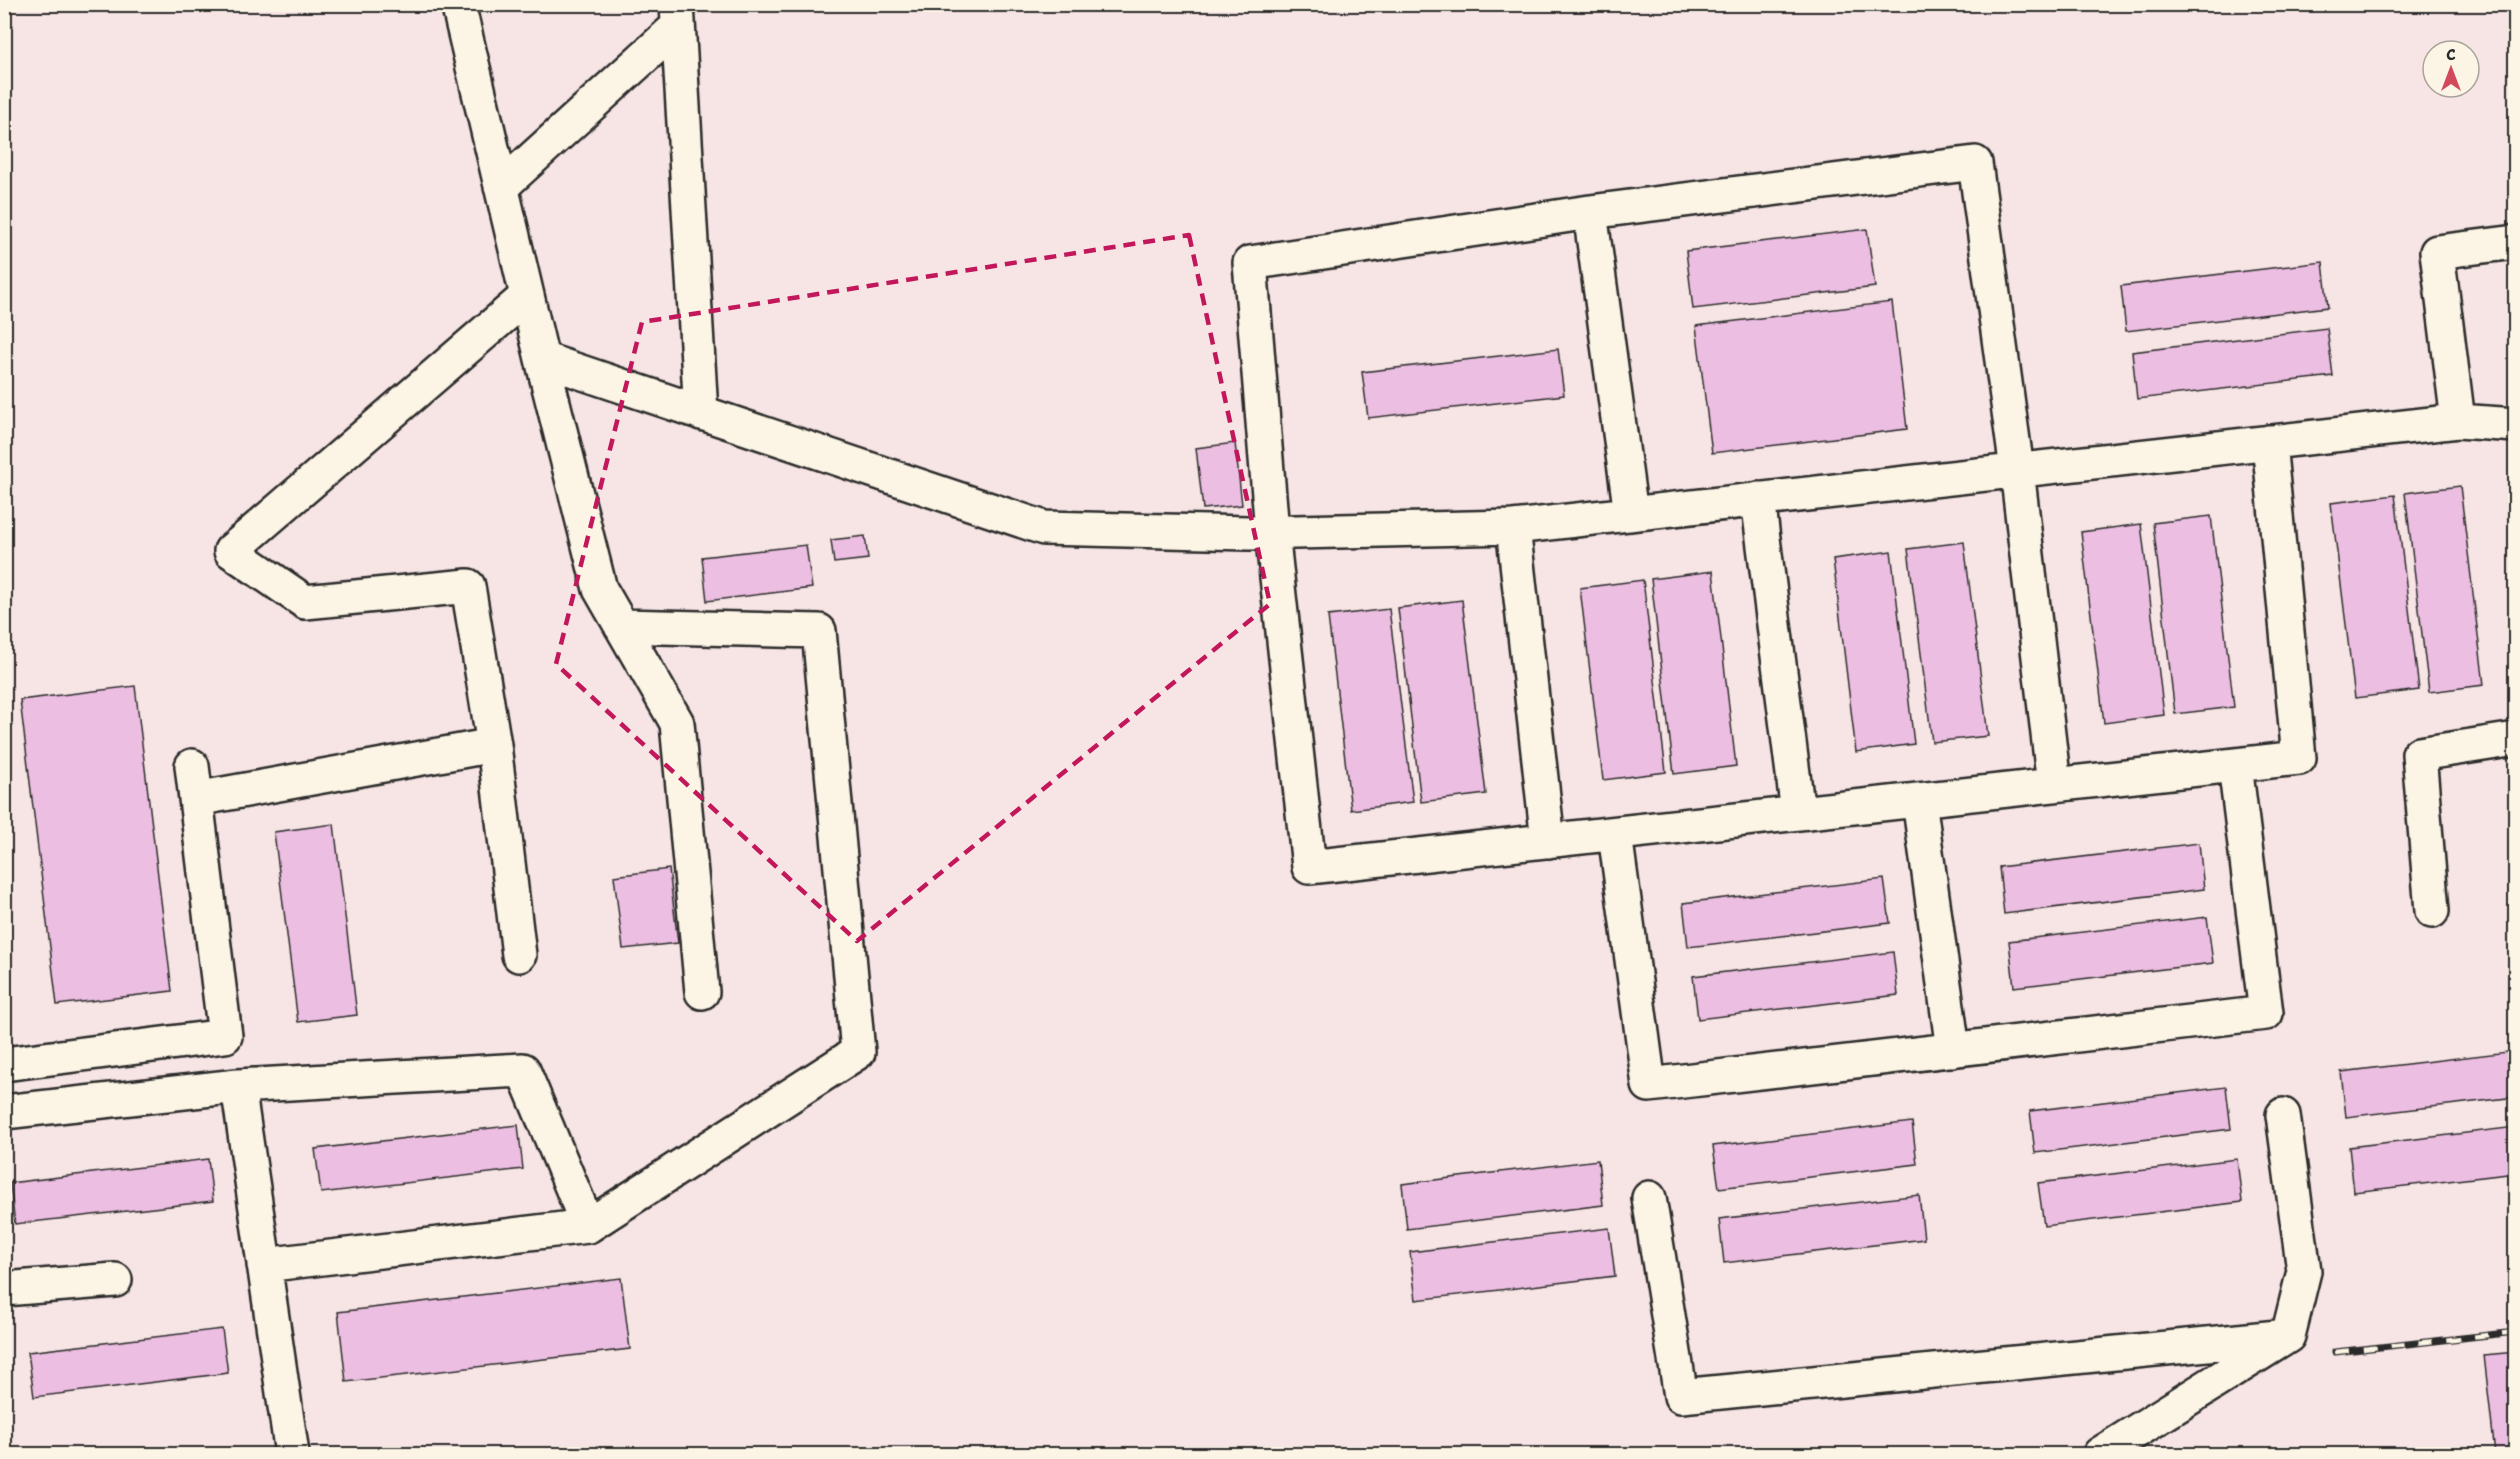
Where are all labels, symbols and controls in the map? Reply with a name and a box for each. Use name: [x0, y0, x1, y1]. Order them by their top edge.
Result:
north arrow: [2421, 39, 2481, 99]
text: С: [2446, 44, 2456, 65]

